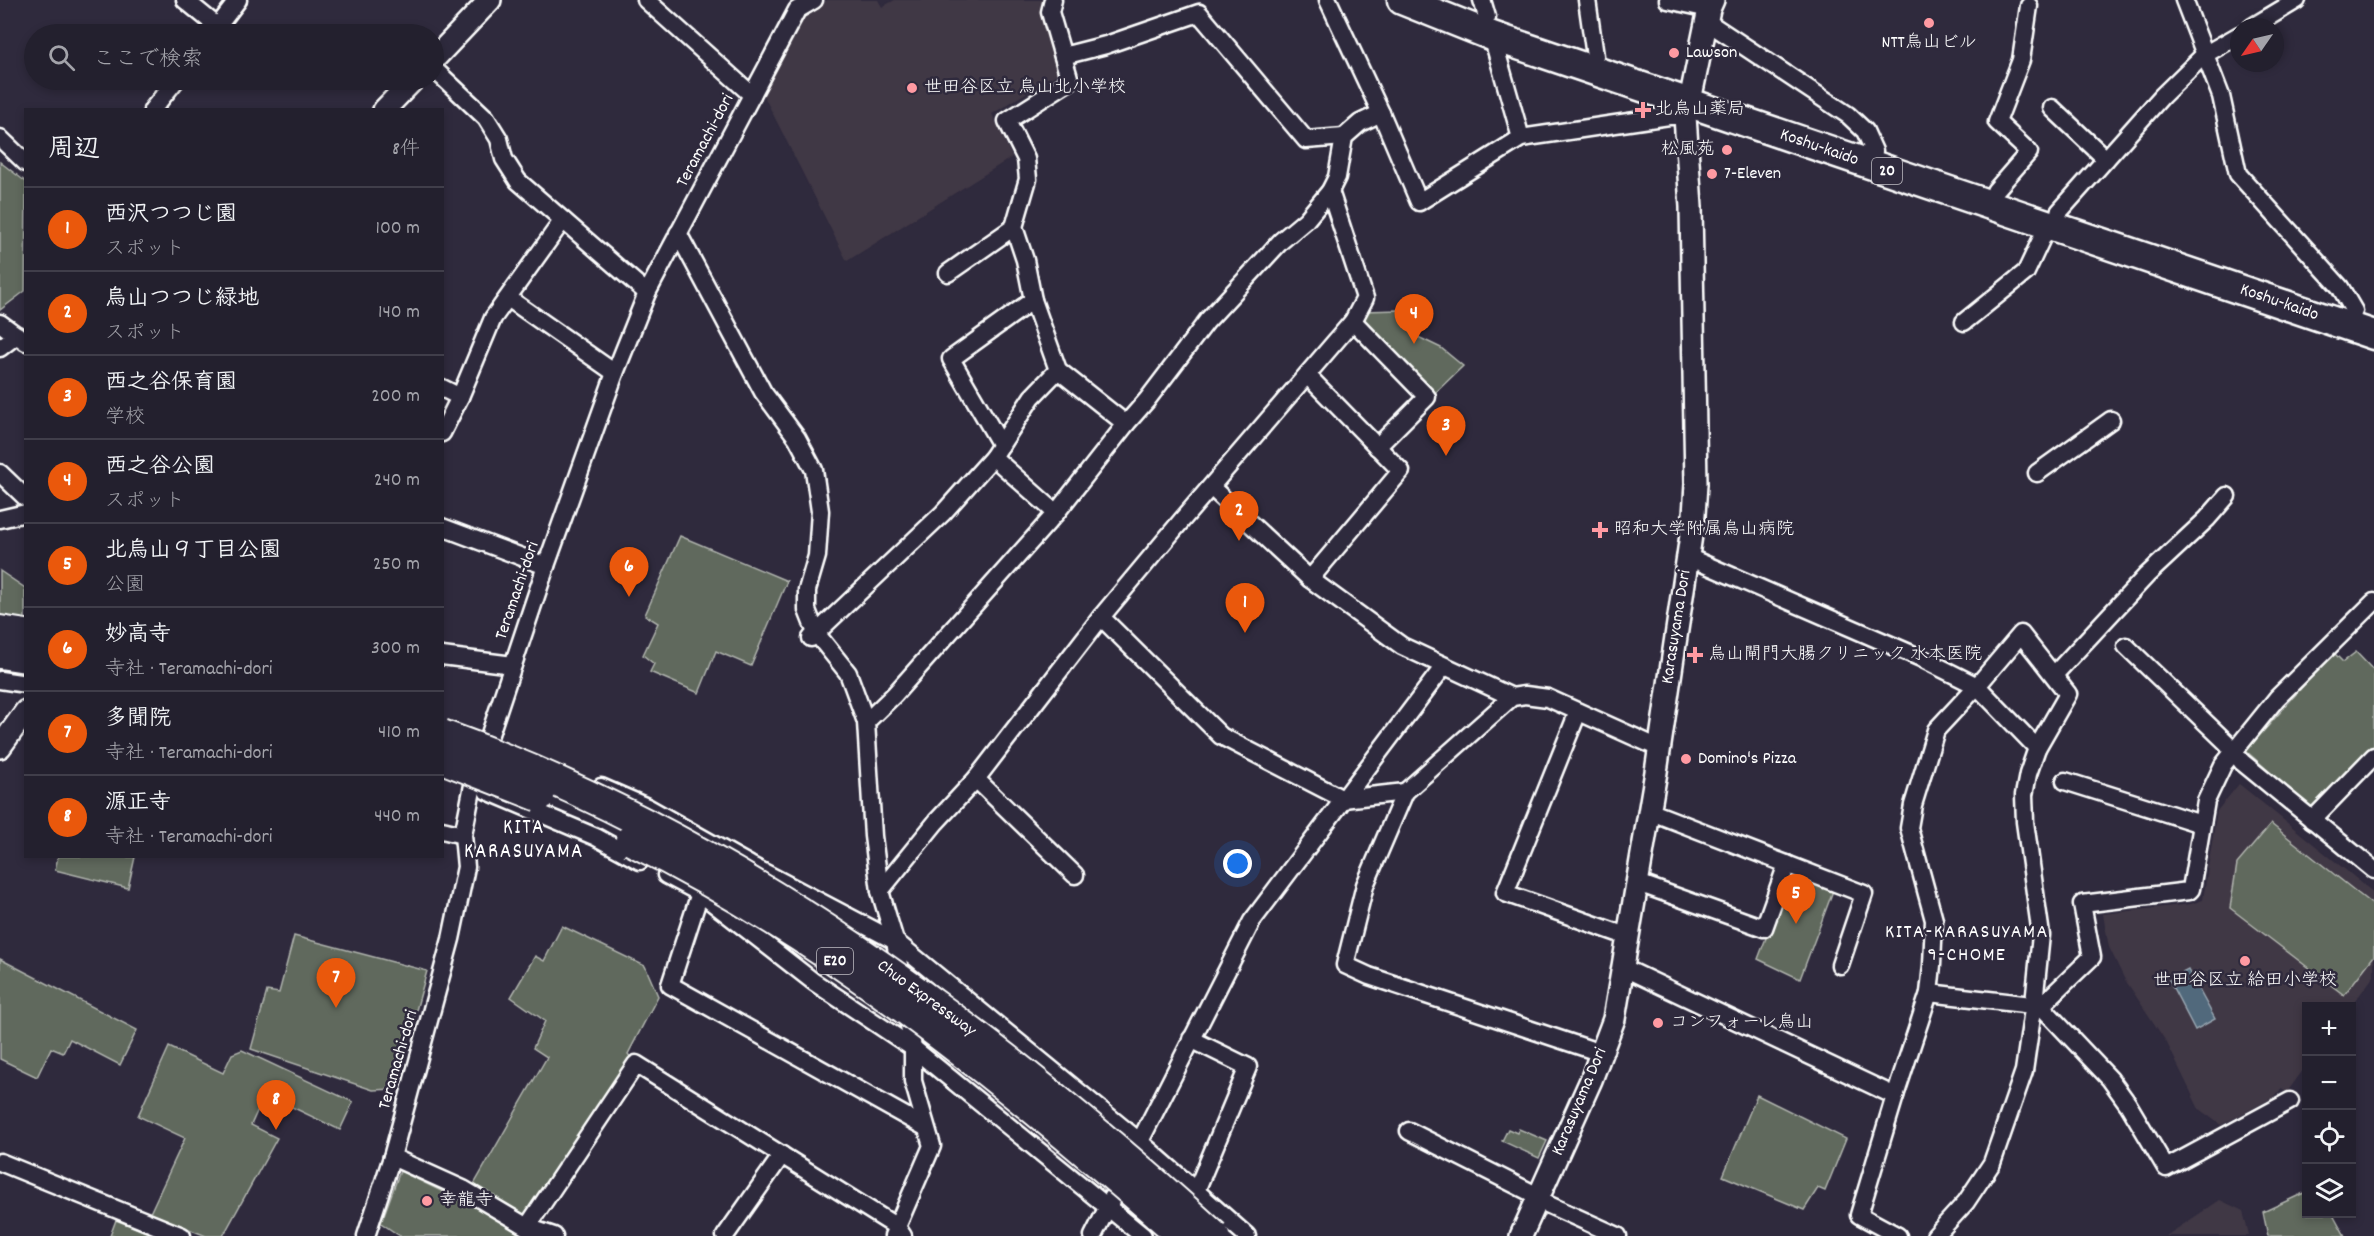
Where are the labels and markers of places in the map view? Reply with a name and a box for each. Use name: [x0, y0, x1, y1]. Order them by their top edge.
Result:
marker: NTT烏山ビル: [1922, 16, 1936, 30]
place label: NTT烏山ビル: [1882, 31, 1976, 56]
place label: Lawson: [1686, 41, 1737, 66]
marker: Lawson: [1667, 46, 1681, 60]
place label: 世田谷区立 烏山北小学校: [924, 76, 1126, 101]
marker: 世田谷区立 烏山北小学校: [905, 81, 919, 95]
place label: 北烏山薬局: [1655, 98, 1745, 123]
marker: 北烏山薬局: [1636, 103, 1650, 117]
place label: 松風苑: [1661, 138, 1715, 163]
marker: 松風苑: [1720, 143, 1734, 157]
place label: 7-Eleven: [1724, 162, 1781, 187]
marker: 7-Eleven: [1705, 167, 1719, 181]
pin: 4: [1394, 294, 1434, 344]
pin: 3: [1426, 406, 1466, 456]
pin: 2: [1220, 492, 1258, 541]
place label: 昭和大学附属烏山病院: [1614, 518, 1794, 543]
marker: 昭和大学附属烏山病院: [1591, 521, 1609, 539]
pin: 6: [610, 548, 648, 597]
pin: 1: [1226, 584, 1264, 633]
place label: 烏山閘門大腸クリニック 水本医院: [1708, 643, 1982, 668]
marker: 烏山閘門大腸クリニック 水本医院: [1686, 646, 1704, 664]
place label: Domino's Pizza: [1698, 747, 1797, 772]
marker: Domino's Pizza: [1679, 752, 1693, 766]
pin: 5: [1776, 874, 1816, 924]
marker: 世田谷区立 給田小学校: [2238, 954, 2252, 968]
pin: 7: [316, 958, 356, 1008]
place label: 世田谷区立 給田小学校: [2153, 969, 2337, 994]
place label: コンフォーレ烏山: [1670, 1011, 1813, 1036]
marker: コンフォーレ烏山: [1651, 1016, 1665, 1030]
pin: 8: [256, 1080, 296, 1130]
place label: 幸龍寺: [439, 1189, 493, 1214]
marker: 幸龍寺: [420, 1194, 434, 1208]

